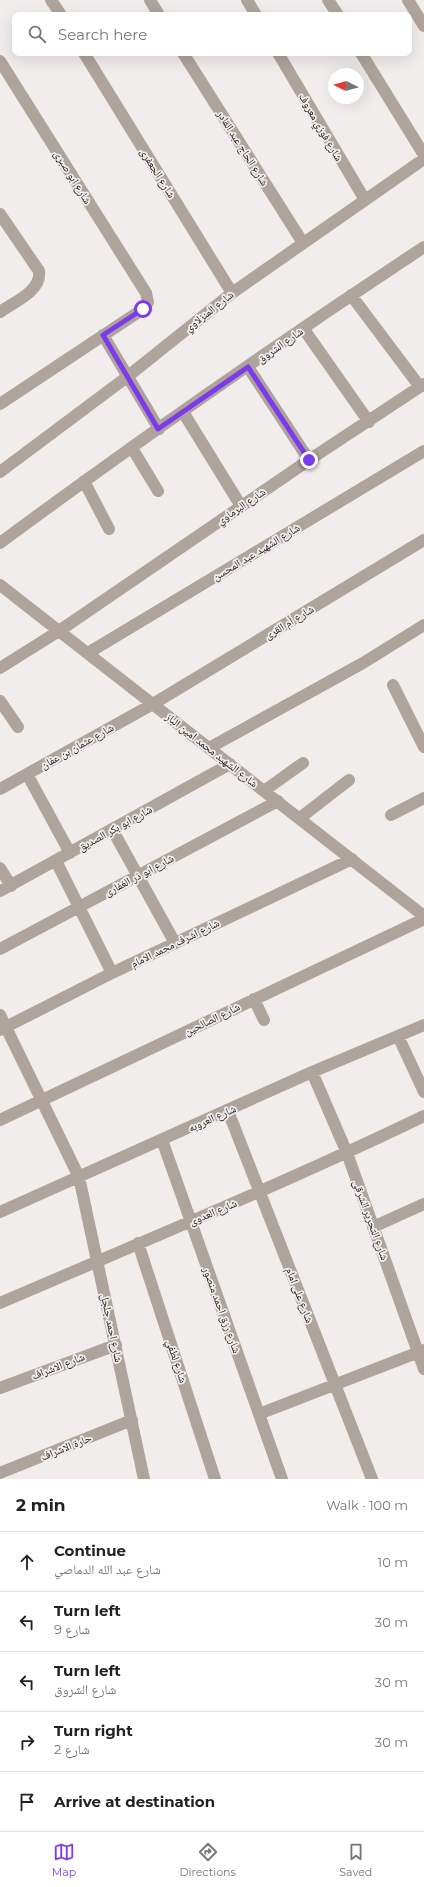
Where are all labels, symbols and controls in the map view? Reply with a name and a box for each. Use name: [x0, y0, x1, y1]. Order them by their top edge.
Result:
search box: [12, 12, 412, 56]
icon: search: [26, 23, 48, 45]
text: Search here: [58, 25, 147, 44]
north arrow: [328, 68, 364, 104]
street label: شارع فوزي معروف: [294, 91, 346, 164]
street label: شارع الحاج عبد القادر: [214, 107, 272, 188]
street label: شارع الجعفرى: [137, 145, 179, 201]
street label: شارع ابو صبرى: [51, 148, 95, 206]
street label: شارع المنزلاوي: [182, 287, 238, 336]
route start: [134, 300, 152, 318]
street label: شارع الشروق: [254, 324, 306, 366]
route end: [300, 451, 318, 469]
street label: شارع البرماوي: [214, 484, 269, 529]
street label: شارع الشهيد عبد المحسن: [210, 520, 302, 584]
street label: شارع أم القرى: [262, 602, 316, 642]
street label: شارع الشهيد محمد امين الباز: [162, 709, 261, 790]
street label: شارع عثمان بن عفان: [38, 720, 116, 772]
street label: شارع ابو بكر الصديق: [76, 802, 154, 854]
street label: شارع ابو ذر الغفارى: [102, 851, 176, 899]
street label: شارع اشرف محمد الامام: [128, 915, 222, 971]
street label: شارع الصالحين: [182, 1000, 242, 1038]
street label: شارع العروبه: [186, 1101, 238, 1135]
street label: شارع التحرير الشرقى: [350, 1178, 392, 1262]
street label: شارع العدوى: [187, 1196, 239, 1228]
street label: شارع رزق احمد منصور: [200, 1264, 244, 1355]
street label: شارع على امام: [283, 1265, 317, 1325]
street label: شارع احمد جلجل: [98, 1293, 126, 1363]
street label: شارع لطفي: [162, 1338, 191, 1385]
street label: شارع الاشراف: [29, 1349, 87, 1383]
street label: حارة الاشراف: [39, 1431, 93, 1463]
text: 2 min: [16, 1495, 66, 1515]
text: Walk · 100 m: [326, 1497, 408, 1513]
text: Continue: [54, 1541, 126, 1560]
icon: ahead: [16, 1551, 38, 1573]
text: 10 m: [378, 1554, 408, 1570]
text: شارع عبد الله الدماصي: [54, 1561, 161, 1577]
text: Turn left: [54, 1601, 121, 1620]
icon: left: [16, 1611, 38, 1633]
text: 30 m: [375, 1614, 408, 1630]
text: شارع 9: [54, 1621, 90, 1637]
text: Turn left: [54, 1661, 121, 1680]
icon: left: [16, 1671, 38, 1693]
text: 30 m: [375, 1674, 408, 1690]
text: شارع الشروق: [54, 1681, 116, 1697]
text: Turn right: [54, 1721, 133, 1740]
icon: right: [16, 1731, 38, 1753]
text: 30 m: [375, 1734, 408, 1750]
text: شارع 2: [54, 1741, 90, 1757]
icon: arrive: [16, 1791, 38, 1813]
text: Arrive at destination: [54, 1792, 215, 1811]
tab: Map: [52, 1841, 76, 1879]
tab: Directions: [180, 1841, 236, 1879]
tab: Saved: [339, 1841, 372, 1879]

